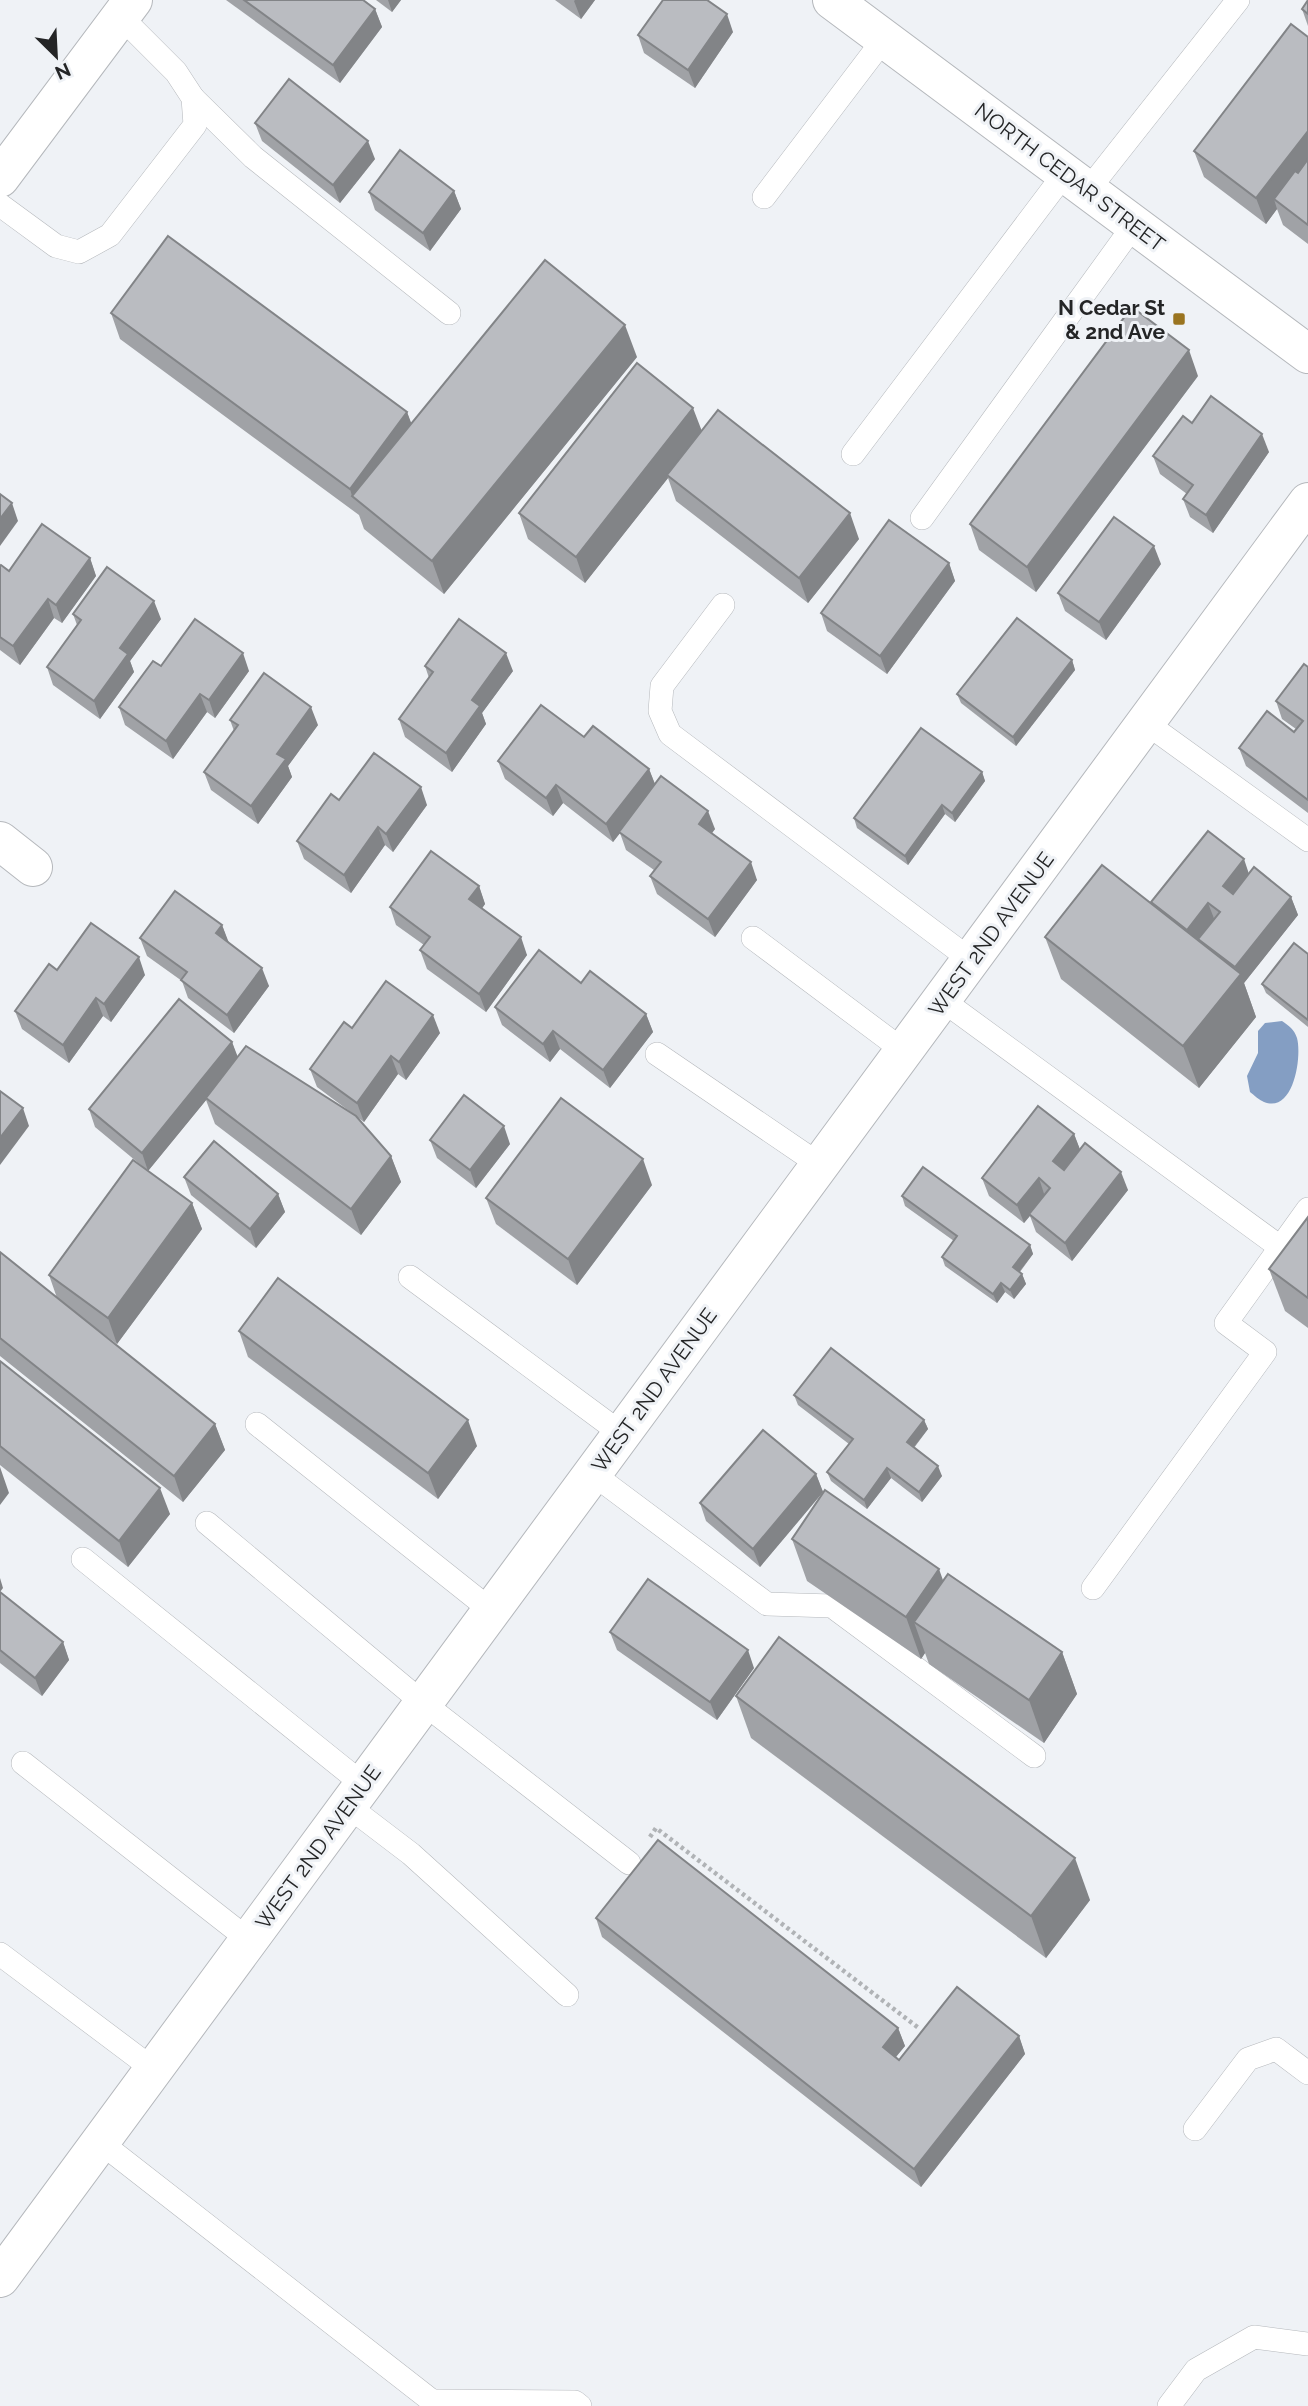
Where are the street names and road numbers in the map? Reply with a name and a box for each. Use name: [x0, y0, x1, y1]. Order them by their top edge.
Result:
street label: NORTH CEDAR STREET: [970, 97, 1170, 257]
street label: WEST 2ND AVENUE: [923, 847, 1059, 1021]
street label: WEST 2ND AVENUE: [586, 1303, 722, 1477]
street label: WEST 2ND AVENUE: [250, 1760, 386, 1934]

